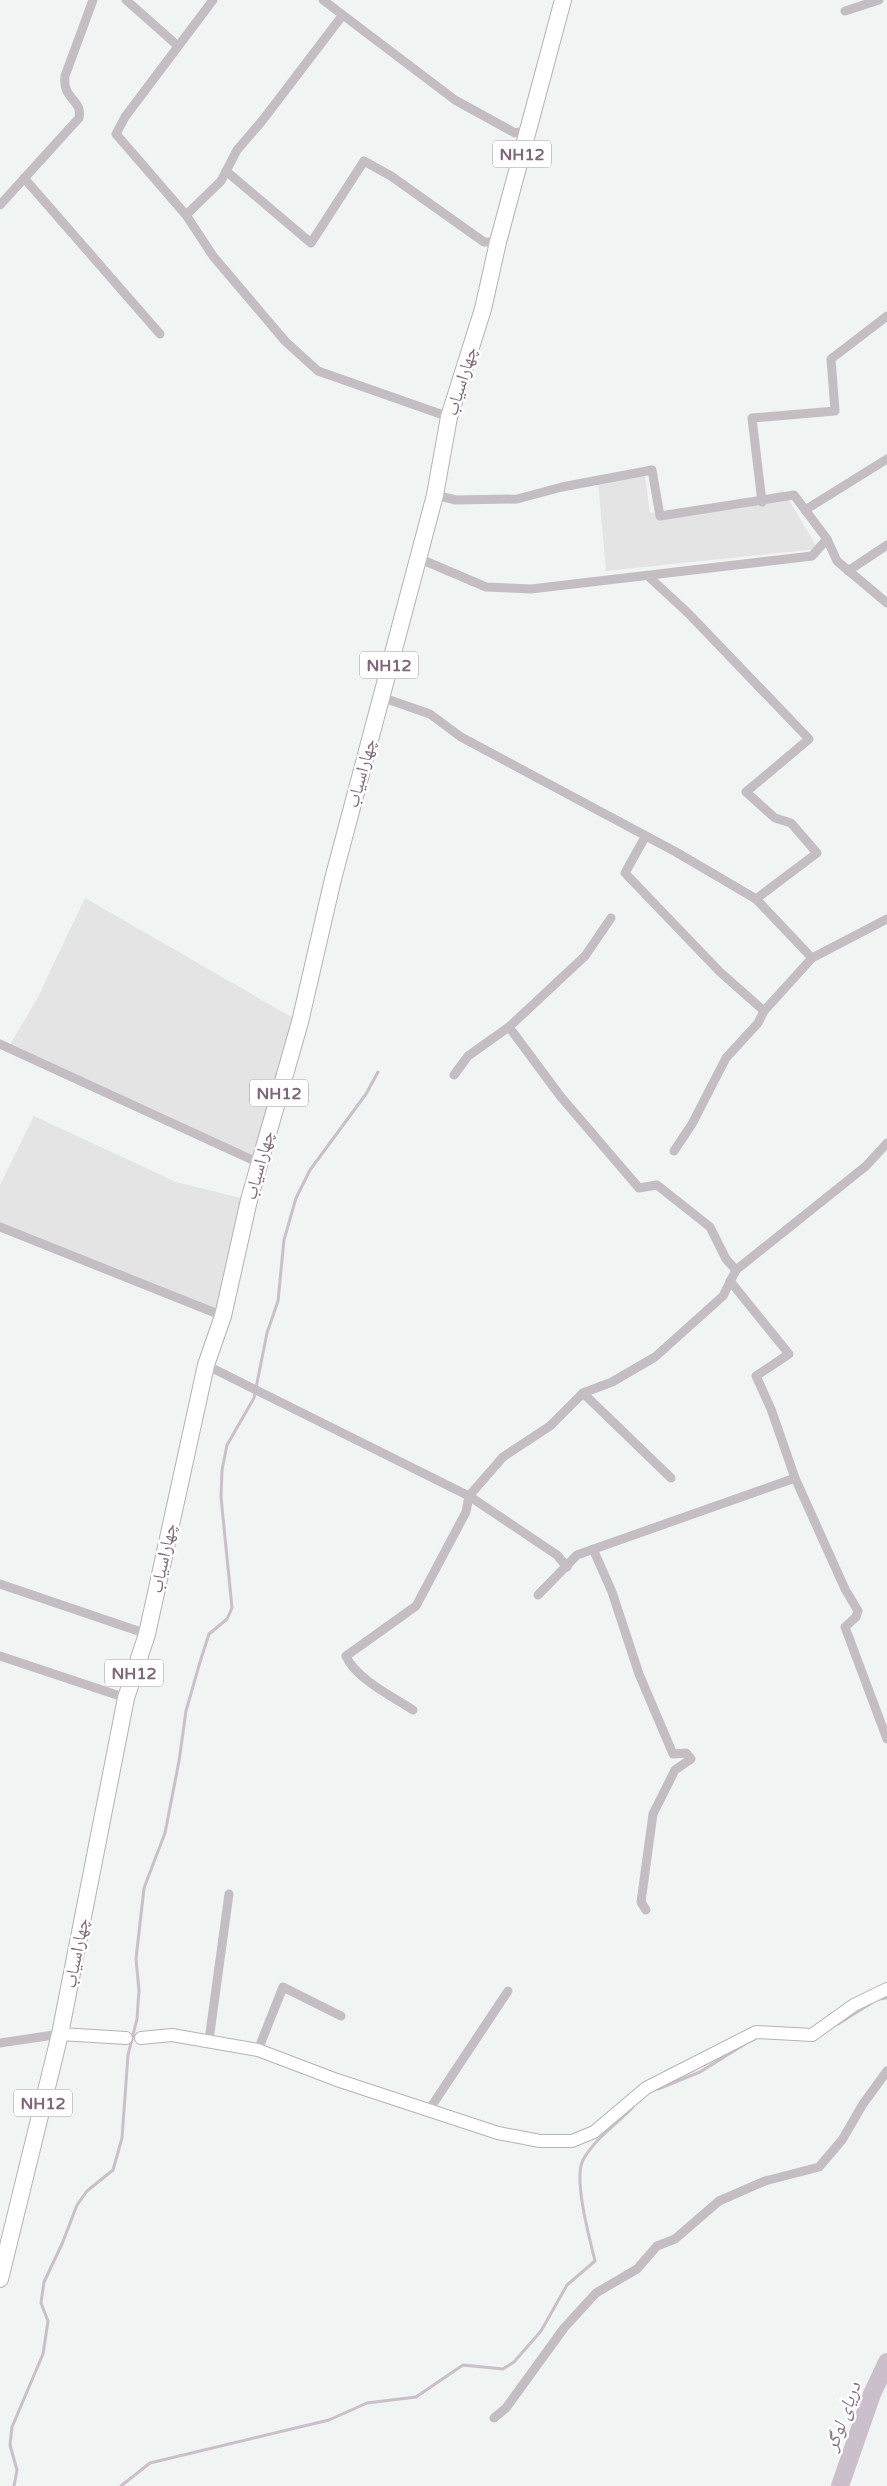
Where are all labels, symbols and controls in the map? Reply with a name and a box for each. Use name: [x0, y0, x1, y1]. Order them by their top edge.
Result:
road number: NH12: [493, 140, 551, 168]
street label: چهاراسیاب: [440, 344, 482, 418]
road number: NH12: [360, 652, 418, 678]
street label: چهاراسیاب: [341, 736, 381, 810]
road number: NH12: [250, 1080, 308, 1106]
street label: چهاراسیاب: [239, 1128, 279, 1202]
street label: چهاراسیاب: [145, 1521, 181, 1595]
road number: NH12: [105, 1660, 163, 1686]
street label: چهاراسیاب: [58, 1916, 94, 1990]
road number: NH12: [14, 2090, 72, 2116]
water label: دریای لوگر: [820, 2379, 866, 2456]

